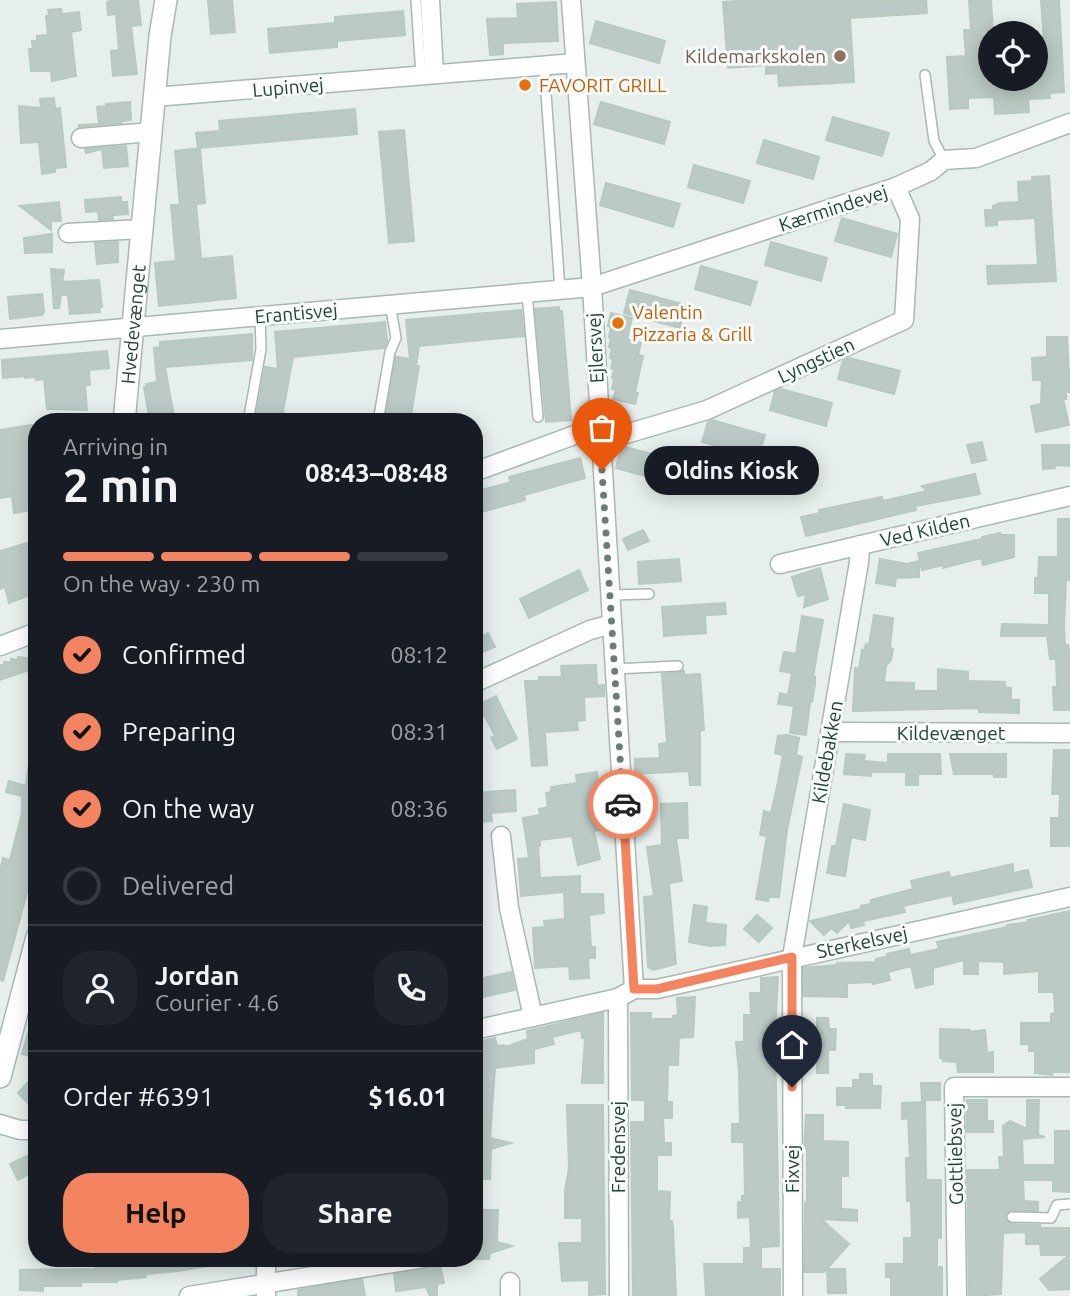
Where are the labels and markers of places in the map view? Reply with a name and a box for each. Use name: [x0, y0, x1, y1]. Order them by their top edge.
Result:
place label: Kildemarkskolen: [685, 45, 826, 67]
marker: Kildemarkskolen: [832, 48, 848, 64]
place label: FAVORIT GRILL: [539, 74, 667, 96]
marker: FAVORIT GRILL: [517, 77, 533, 93]
place label: Valentin Pizzaria & Grill: [632, 301, 752, 345]
marker: Valentin Pizzaria & Grill: [610, 315, 626, 331]
pin: [572, 398, 632, 470]
callout: Oldins Kiosk: [644, 446, 819, 494]
pin: [762, 1015, 822, 1087]

